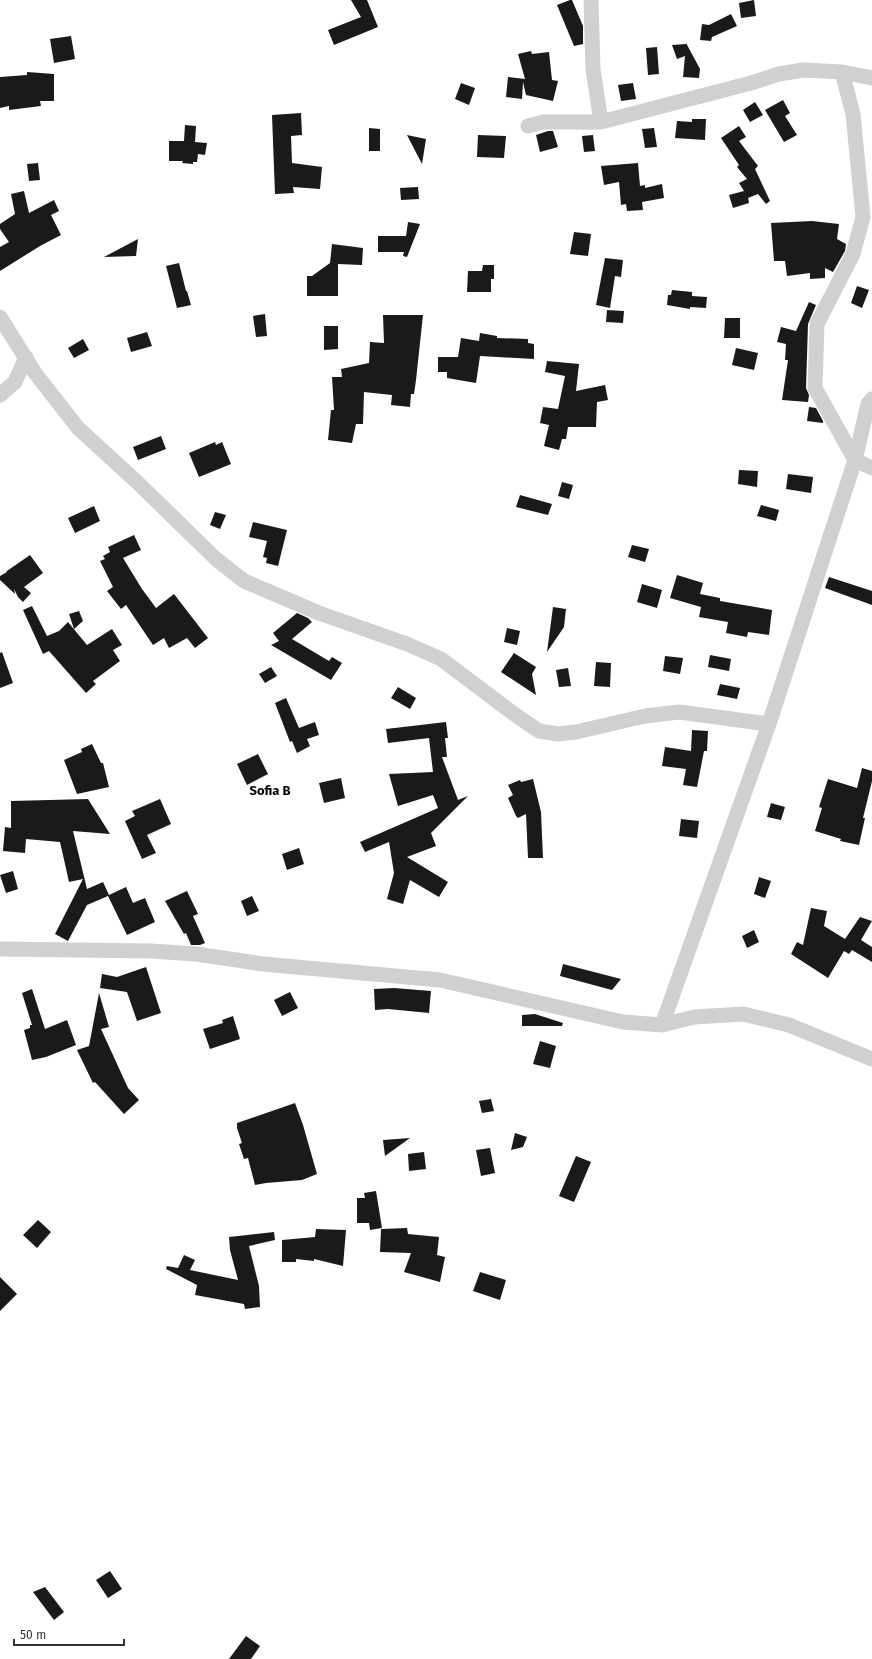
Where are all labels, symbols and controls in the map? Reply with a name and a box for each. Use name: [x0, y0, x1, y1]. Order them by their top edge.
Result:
district label: Sofia B: [249, 783, 291, 798]
scale bar: [14, 1621, 124, 1647]
text: 50 m: [20, 1628, 46, 1642]

